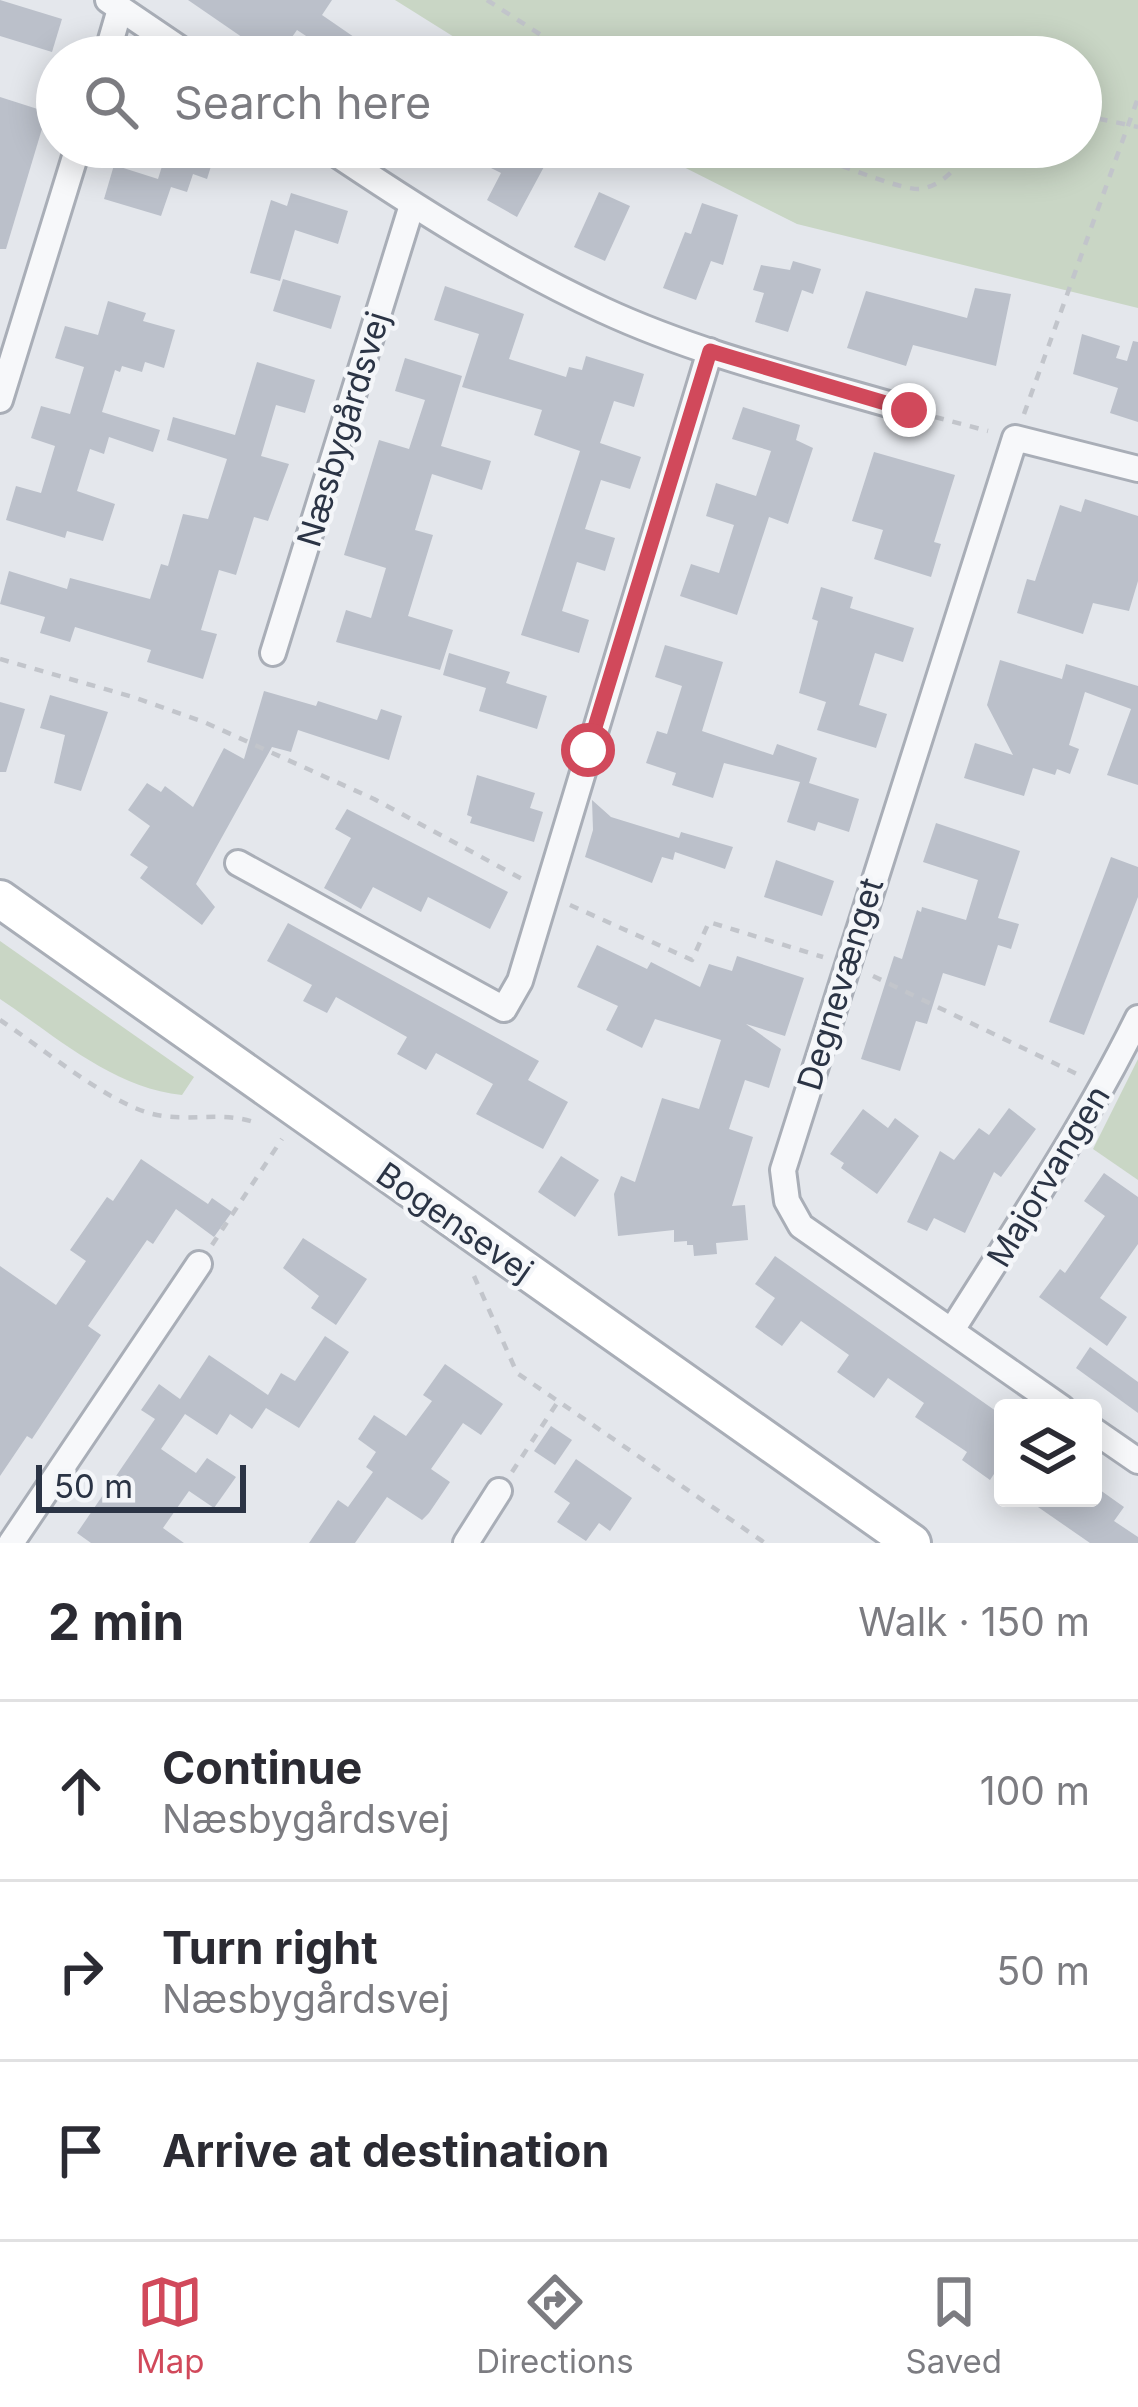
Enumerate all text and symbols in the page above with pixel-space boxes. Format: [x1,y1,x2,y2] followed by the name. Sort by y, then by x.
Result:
[36,36,1102,168] search box
[78,69,144,135] icon: search
[174,75,431,130] text: Search here
[288,307,398,551] street label: Næsbygårdsvej
[882,383,936,437] route end
[561,723,615,777] route start
[789,873,891,1095] street label: Degnevænget
[978,1078,1118,1274] street label: Majorvangen
[369,1154,541,1290] street label: Bogensevej
[994,1399,1102,1507] map controls
[994,1399,1102,1507] button: layers
[36,1459,246,1512] scale bar
[54,1466,133,1506] text: 50 m
[48,1591,184,1652] text: 2 min
[858,1598,1090,1645] text: Walk · 150 m
[162,1740,362,1795] text: Continue
[48,1758,114,1824] icon: ahead
[980,1767,1090,1814] text: 100 m
[162,1795,450,1842] text: Næsbygårdsvej
[162,1920,378,1975] text: Turn right
[48,1938,114,2004] icon: right
[997,1947,1090,1994] text: 50 m
[162,1975,450,2022] text: Næsbygårdsvej
[48,2118,114,2184] icon: arrive
[162,2123,609,2178] text: Arrive at destination
[136,2269,204,2381] tab: Map
[476,2269,634,2381] tab: Directions
[905,2269,1002,2381] tab: Saved

